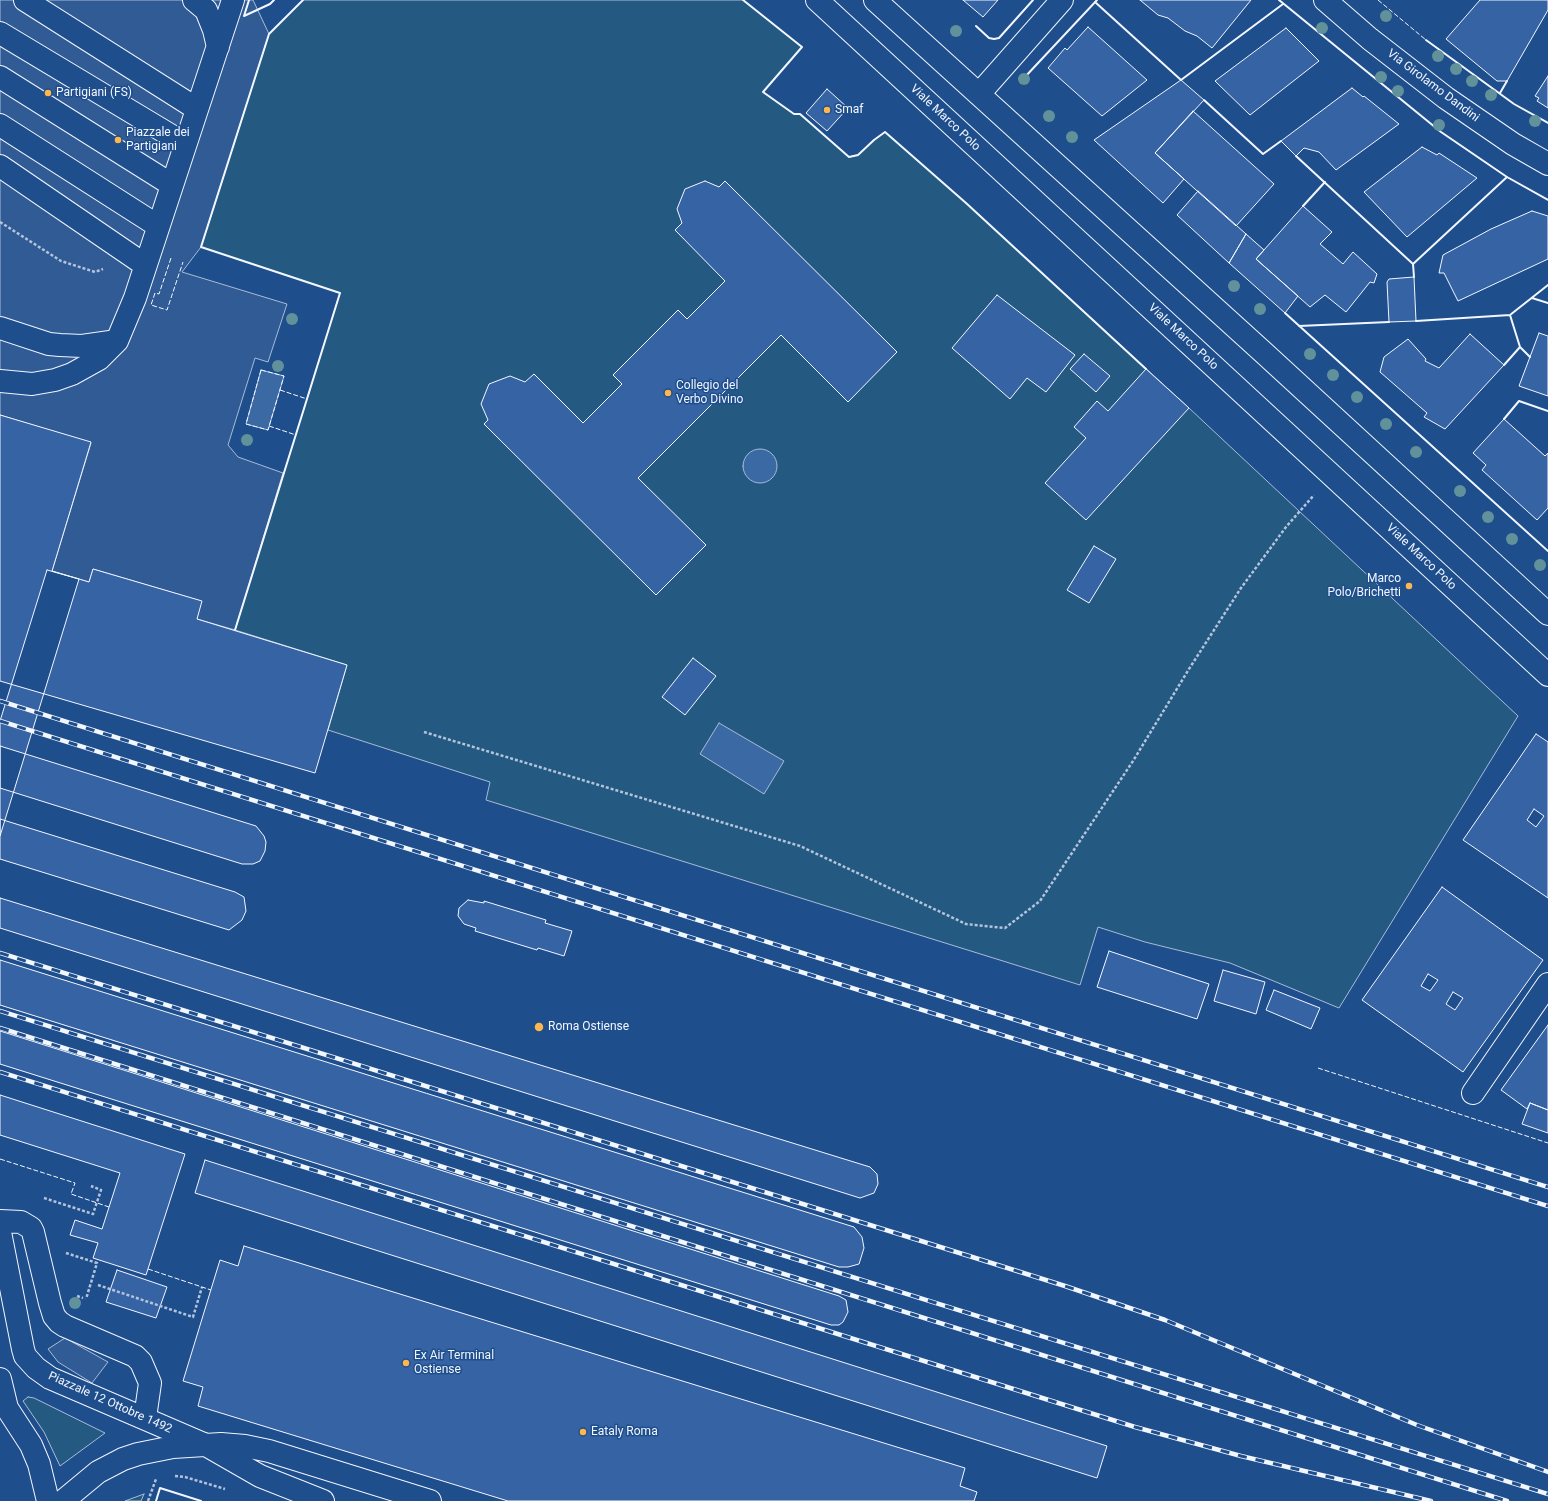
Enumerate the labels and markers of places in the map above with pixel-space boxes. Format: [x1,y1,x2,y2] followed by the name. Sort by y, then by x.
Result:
[56,86,132,100] place label: Partigiani (FS)
[43,88,53,98] marker: Partigiani (FS)
[835,103,863,117] place label: Smaf
[822,105,832,115] marker: Smaf
[126,126,190,154] place label: Piazzale dei Partigiani
[113,135,123,145] marker: Piazzale dei Partigiani
[676,379,743,407] place label: Collegio del Verbo Divino
[663,388,673,398] marker: Collegio del Verbo Divino
[1327,572,1401,600] place label: Marco Polo/Brichetti
[1404,581,1414,591] marker: Marco Polo/Brichetti
[548,1020,629,1034] place label: Roma Ostiense
[533,1021,545,1033] marker: Roma Ostiense
[414,1349,494,1377] place label: Ex Air Terminal Ostiense
[401,1358,411,1368] marker: Ex Air Terminal Ostiense
[591,1425,658,1439] place label: Eataly Roma
[578,1427,588,1437] marker: Eataly Roma

